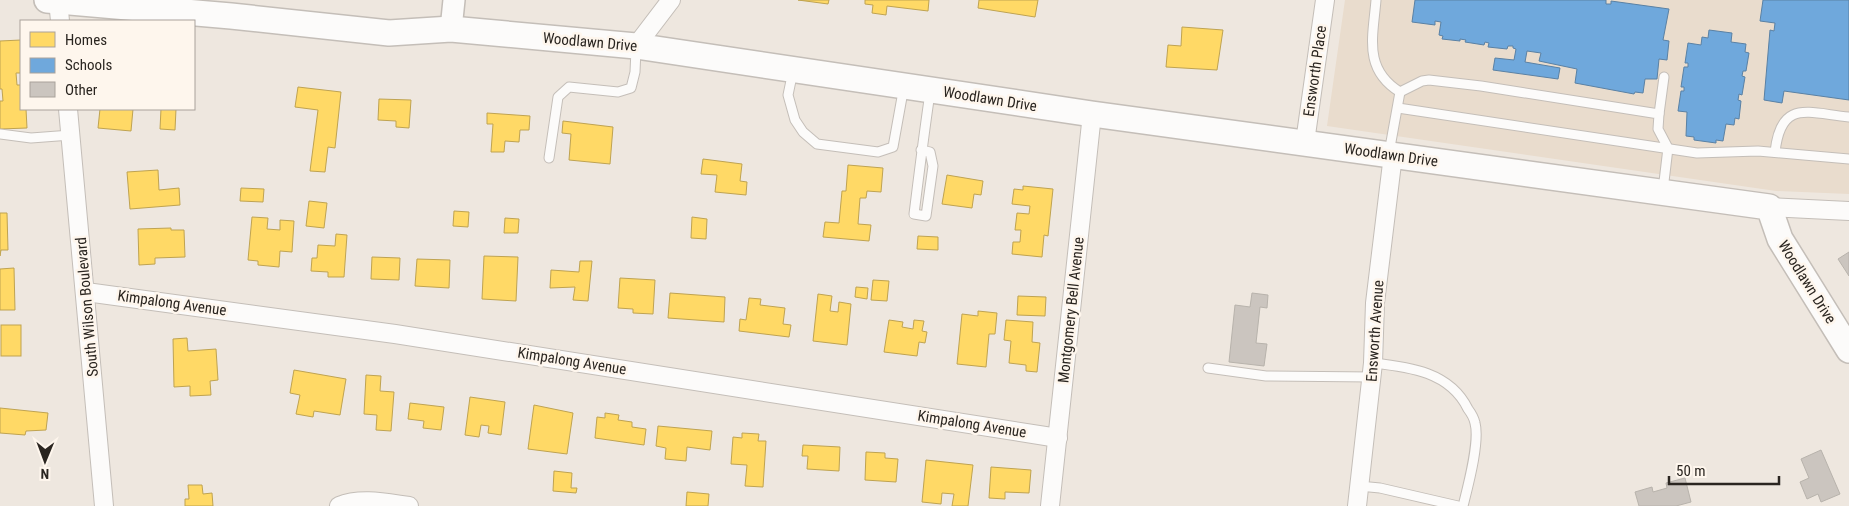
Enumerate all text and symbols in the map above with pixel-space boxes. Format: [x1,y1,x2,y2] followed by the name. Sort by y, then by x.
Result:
[20,20,195,110] legend
[1300,24,1330,118] street label: Ensworth Place
[542,29,638,55] street label: Woodlawn Drive
[65,31,107,49] text: Homes
[65,56,112,74] text: Schools
[65,81,98,99] text: Other
[942,83,1038,115] street label: Woodlawn Drive
[1343,139,1439,171] street label: Woodlawn Drive
[1054,236,1088,384] street label: Montgomery Bell Avenue
[72,237,102,377] street label: South Wilson Boulevard
[1774,237,1840,327] street label: Woodlawn Drive
[1362,279,1388,383] street label: Ensworth Avenue
[116,286,228,320] street label: Kimpalong Avenue
[516,344,628,378] street label: Kimpalong Avenue
[916,407,1028,441] street label: Kimpalong Avenue
[20,436,70,486] north arrow
[1669,454,1779,486] scale bar
[1676,462,1706,480] text: 50 m
[40,466,49,482] text: N

